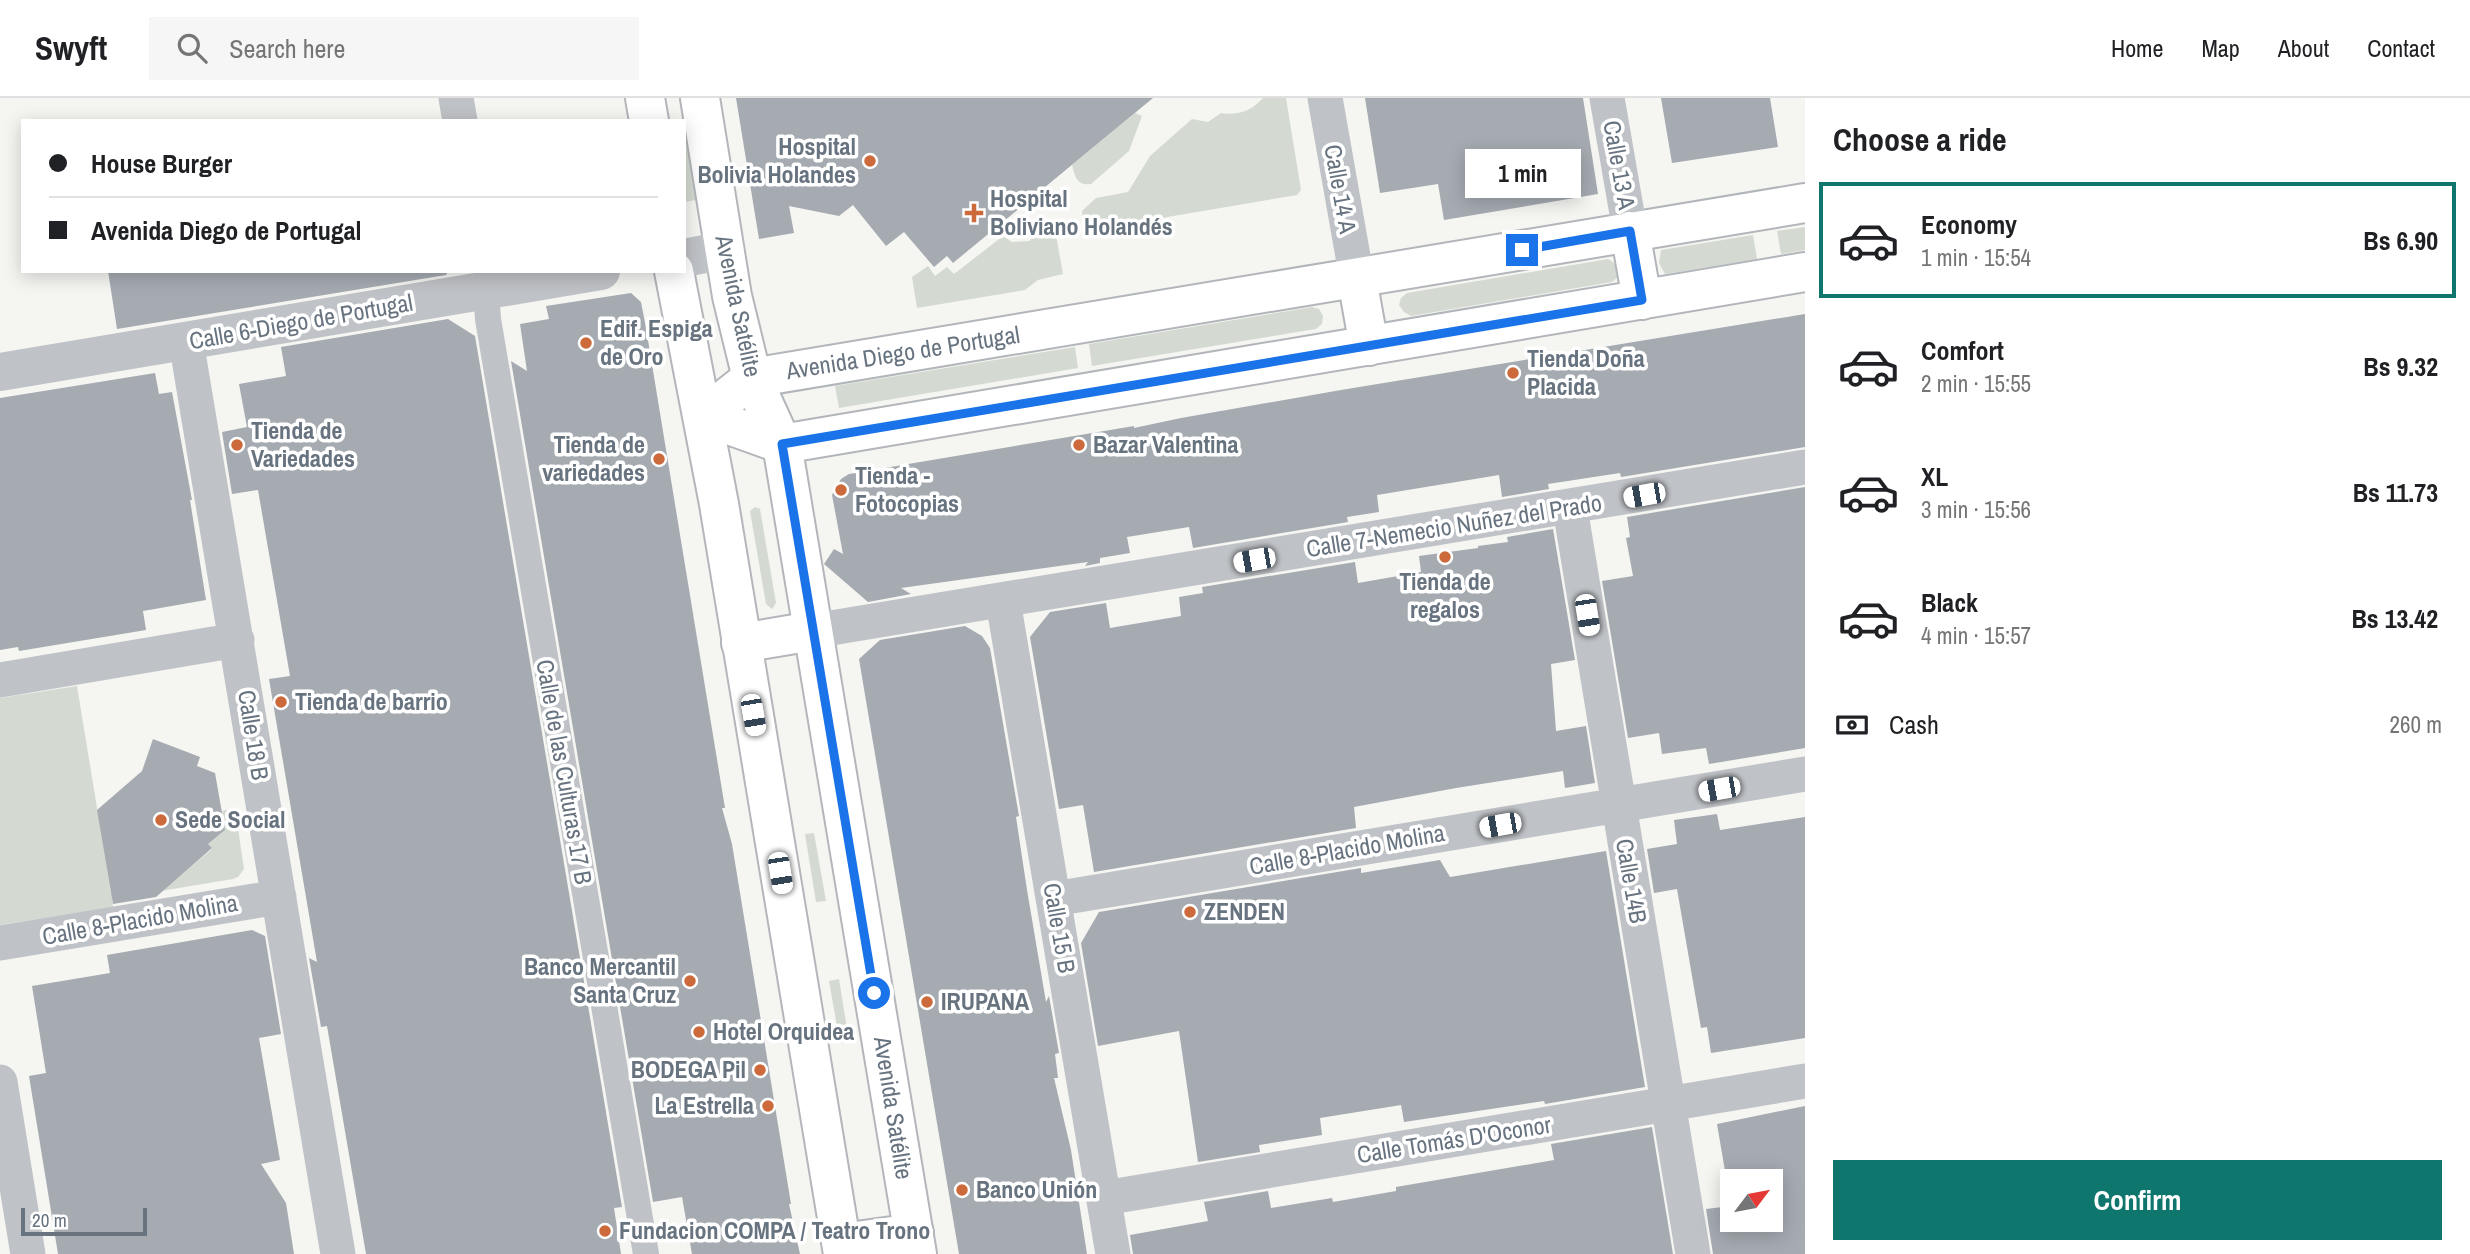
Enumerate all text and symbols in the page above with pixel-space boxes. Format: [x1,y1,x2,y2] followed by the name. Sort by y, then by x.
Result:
[149,17,639,80] search box
[35,26,107,70] text: Swyft
[173,29,211,67] icon: search
[229,31,345,66] text: Search here
[2111,32,2163,64] text: Home
[2201,32,2240,64] text: Map
[2278,32,2329,64] text: About
[2367,32,2435,64] text: Contact
[1596,118,1644,213] street label: Calle 13 A
[1833,118,2007,161] text: Choose a ride
[697,130,856,190] place label: Hospital Bolivia Holandes
[1317,142,1365,237] street label: Calle 14 A
[91,146,232,181] text: House Burger
[1464,149,1580,198] callout: 1 min
[862,153,878,169] marker: Hospital Bolivia Holandes
[1498,158,1548,189] text: 1 min
[990,182,1173,242] place label: Hospital Boliviano Holandés
[964,203,984,223] marker: Hospital Boliviano Holandés
[1921,207,2017,242] text: Economy
[1837,209,1900,272] icon: car
[91,213,362,248] text: Avenida Diego de Portugal
[2363,223,2438,258] text: Bs 6.90
[708,231,770,380] street label: Avenida Satélite
[1506,234,1538,266] route end
[1921,242,2031,273] text: 1 min · 15:54
[187,286,415,356] street label: Calle 6-Diego de Portugal
[600,312,713,372] place label: Edif. Espiga de Oro
[783,318,1022,386] street label: Avenida Diego de Portugal
[1921,333,2004,368] text: Comfort
[578,335,594,351] marker: Edif. Espiga de Oro
[1837,335,1900,398] icon: car
[1527,342,1645,402] place label: Tienda Doña Placida
[2363,349,2438,384] text: Bs 9.32
[1505,365,1521,381] marker: Tienda Doña Placida
[1921,368,2031,399] text: 2 min · 15:55
[251,414,355,474] place label: Tienda de Variedades
[542,428,645,488] place label: Tienda de variedades
[1093,428,1239,460] place label: Bazar Valentina
[229,437,245,453] marker: Tienda de Variedades
[1071,437,1087,453] marker: Bazar Valentina
[651,451,667,467] marker: Tienda de variedades
[855,459,959,519] place label: Tienda - Fotocopias
[1921,459,1948,494] text: XL
[1837,461,1900,524] icon: car
[2353,475,2438,510] text: Bs 11.73
[1622,481,1667,509] car
[833,482,849,498] marker: Tienda - Fotocopias
[1304,486,1604,564] street label: Calle 7-Nemecio Nuñez del Prado
[1921,494,2031,525] text: 3 min · 15:56
[1232,546,1277,574] car
[1437,549,1453,565] marker: Tienda de regalos
[1399,565,1491,625] place label: Tienda de regalos
[1921,585,1978,620] text: Black
[1837,587,1900,650] icon: car
[1574,593,1601,637] car
[2351,601,2438,636] text: Bs 13.42
[1921,620,2031,651] text: 4 min · 15:57
[529,657,600,887] street label: Calle de las Culturas 17 B
[295,685,448,717] place label: Tienda de barrio
[231,688,277,782] street label: Calle 18 B
[740,692,767,738] car
[273,694,289,710] marker: Tienda de barrio
[1833,706,1871,744] icon: cash
[1889,707,1939,742] text: Cash
[2390,709,2442,740] text: 260 m
[1697,775,1742,803] car
[175,803,286,835] place label: Sede Social
[1478,811,1523,839] car
[153,812,169,828] marker: Sede Social
[1247,816,1447,882] street label: Calle 8-Placido Molina
[1609,836,1655,926] street label: Calle 14B
[767,851,794,895] car
[1036,880,1084,975] street label: Calle 15 B
[40,886,240,952] street label: Calle 8-Placido Molina
[1204,895,1285,927] place label: ZENDEN
[1182,904,1198,920] marker: ZENDEN
[524,950,676,1010] place label: Banco Mercantil Santa Cruz
[682,973,698,989] marker: Banco Mercantil Santa Cruz
[858,977,890,1009] route start
[941,985,1030,1017] place label: IRUPANA
[919,994,935,1010] marker: IRUPANA
[713,1015,854,1047] place label: Hotel Orquidea
[691,1024,707,1040] marker: Hotel Orquidea
[867,1033,921,1182] street label: Avenida Satélite
[631,1053,746,1085] place label: BODEGA Pil
[752,1062,768,1078] marker: BODEGA Pil
[654,1089,754,1121] place label: La Estrella
[760,1098,776,1114] marker: La Estrella
[1355,1108,1554,1170] street label: Calle Tomás D'Oconor
[1833,1160,2442,1240] button: Confirm
[1720,1169,1783,1232] north arrow
[1720,1169,1783,1232] map controls
[976,1173,1097,1205] place label: Banco Unión
[954,1182,970,1198] marker: Banco Unión
[21,1205,147,1237] scale bar
[32,1207,67,1233] text: 20 m
[619,1214,930,1246] place label: Fundacion COMPA / Teatro Trono
[597,1223,613,1239] marker: Fundacion COMPA / Teatro Trono

